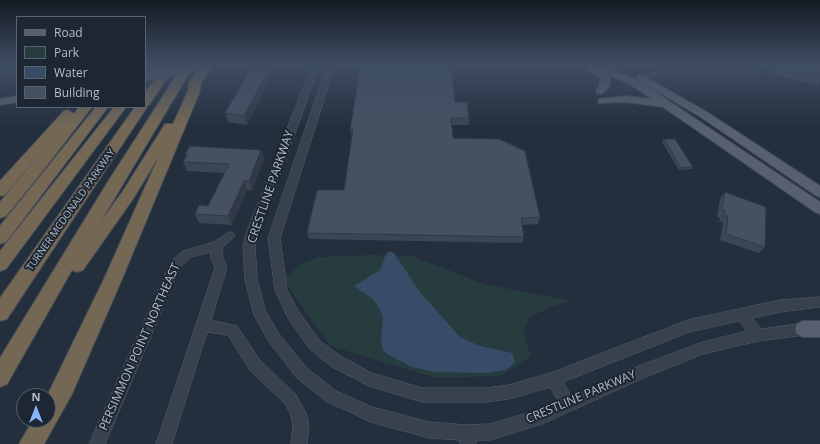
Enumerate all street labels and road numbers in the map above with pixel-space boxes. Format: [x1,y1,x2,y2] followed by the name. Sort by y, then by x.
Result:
[245,129,297,245] street label: CRESTLINE PARKWAY
[24,147,118,273] street label: TURNER MCDONALD PARKWAY
[96,261,184,433] street label: PERSIMMON POINT NORTHEAST
[524,367,638,427] street label: CRESTLINE PARKWAY

